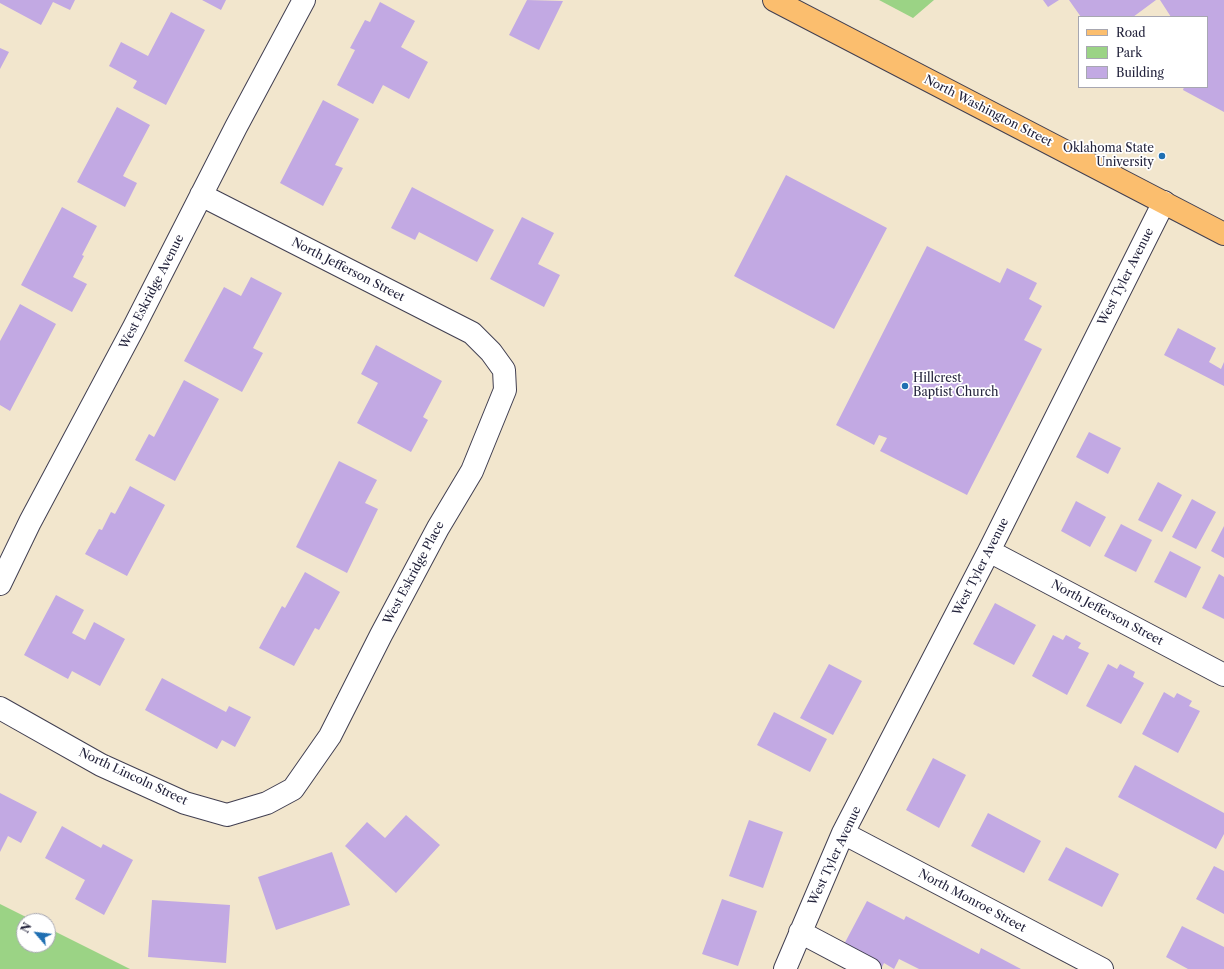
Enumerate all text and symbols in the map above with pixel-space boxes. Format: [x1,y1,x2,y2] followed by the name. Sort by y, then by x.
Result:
[1078,16,1208,88] legend
[1116,25,1146,40] text: Road
[1116,45,1142,60] text: Park
[1116,65,1164,80] text: Building
[922,72,1054,150] street label: North Washington Street
[1063,142,1154,170] place label: Oklahoma State University
[1157,151,1167,161] marker: Oklahoma State University
[1095,226,1157,328] street label: West Tyler Avenue
[117,232,187,352] street label: West Eskridge Avenue
[289,235,407,305] street label: North Jefferson Street
[913,372,998,400] place label: Hillcrest Baptist Church
[900,381,910,391] marker: Hillcrest Baptist Church
[950,516,1012,618] street label: West Tyler Avenue
[381,519,447,627] street label: West Eskridge Place
[1048,577,1166,649] street label: North Jefferson Street
[77,746,189,808] street label: North Lincoln Street
[806,804,864,908] street label: West Tyler Avenue
[916,867,1028,935] street label: North Monroe Street
[16,913,56,953] north arrow
[18,920,35,935] text: N

